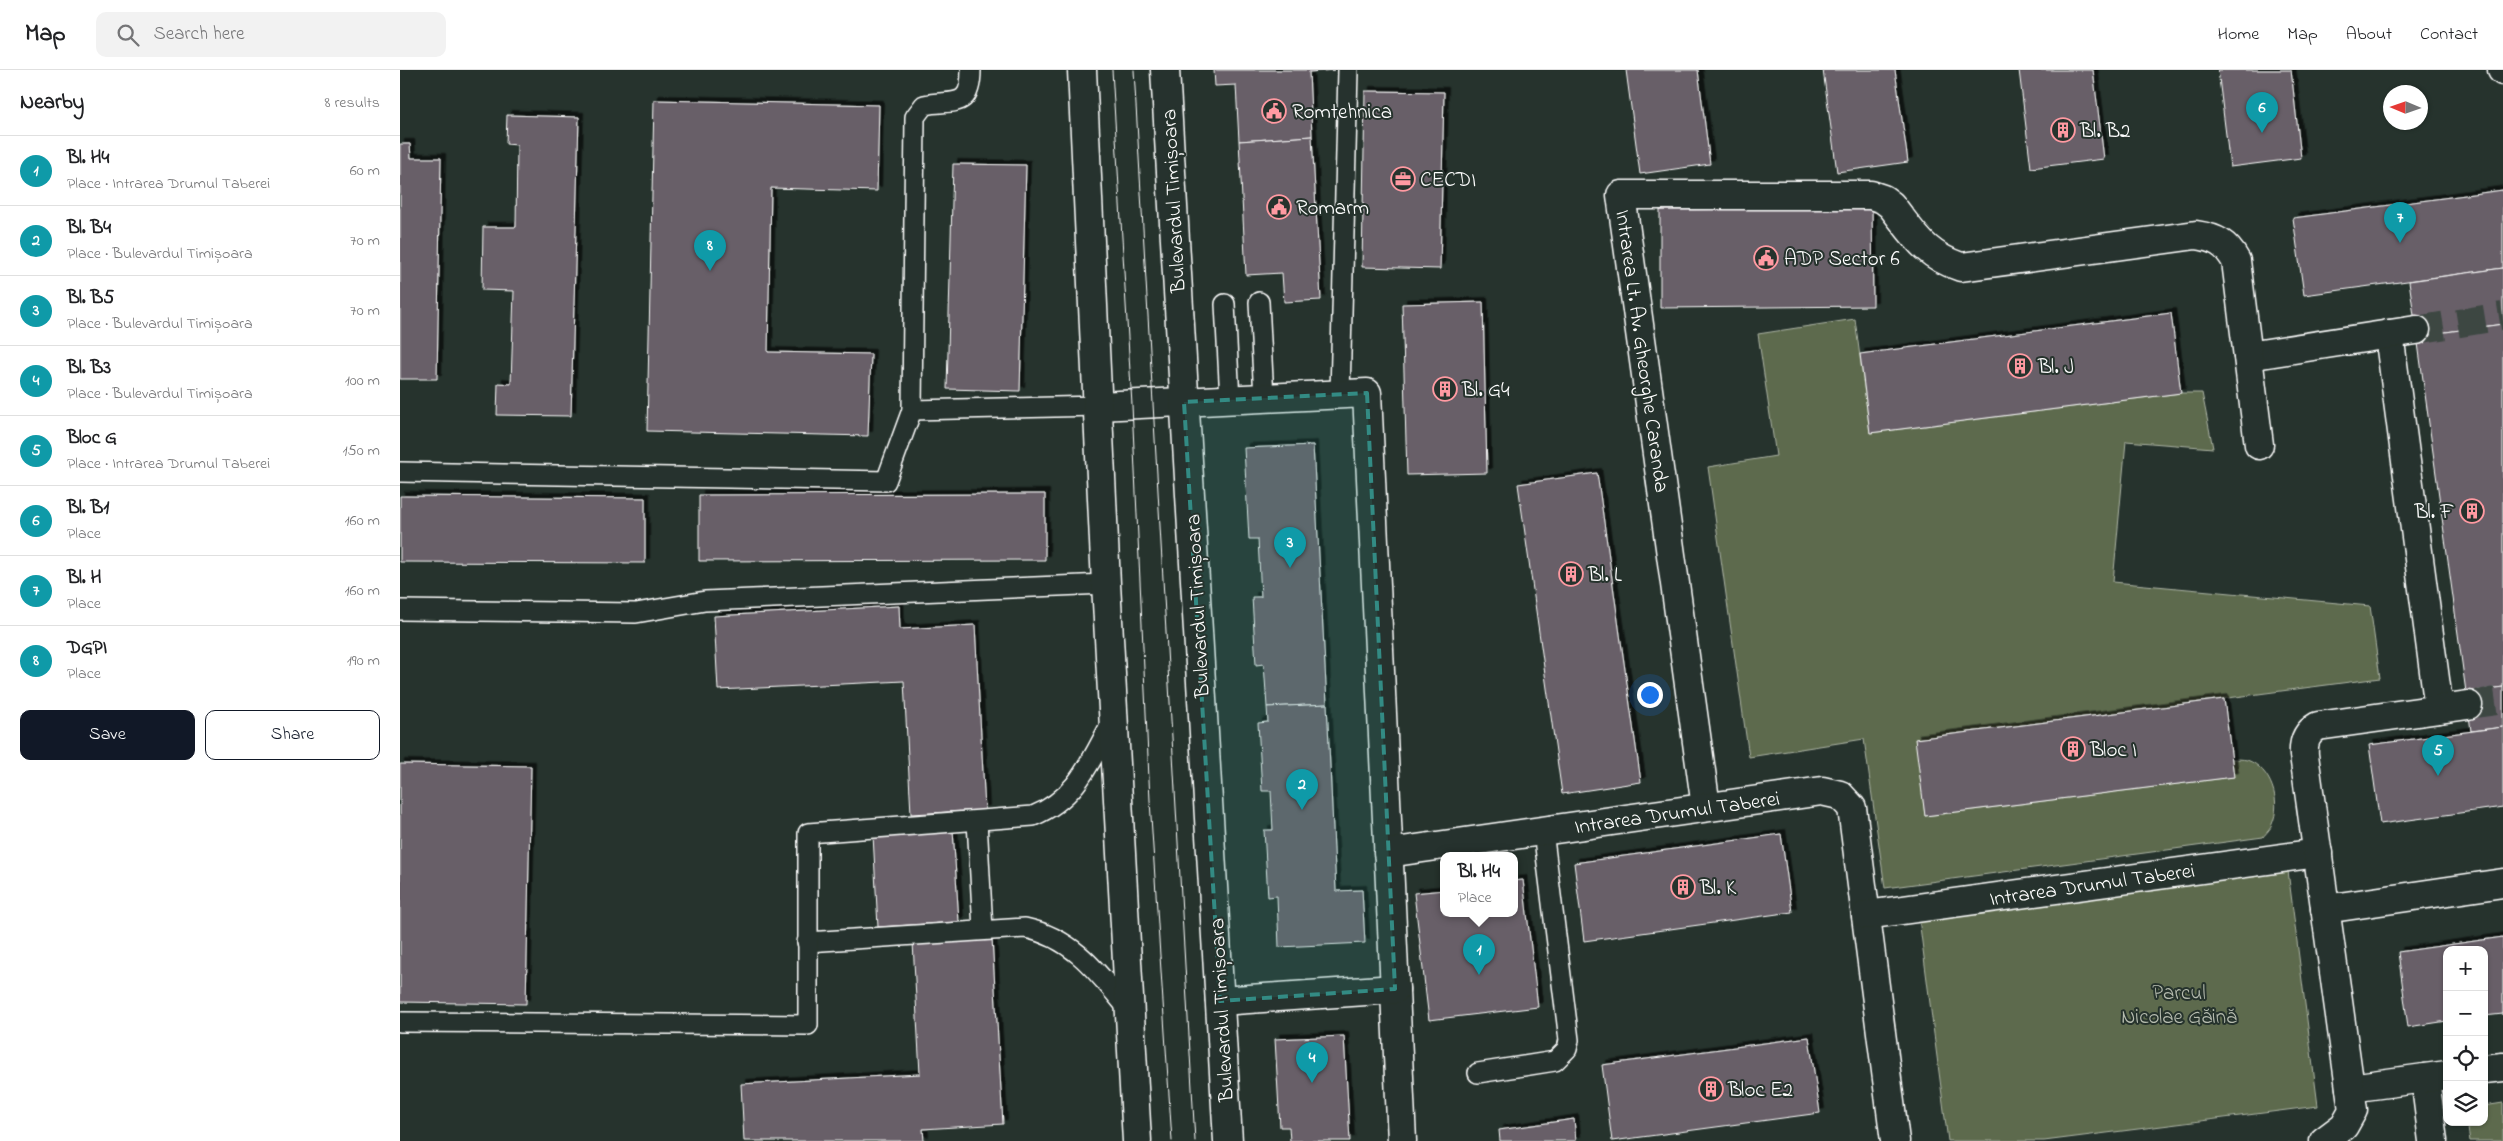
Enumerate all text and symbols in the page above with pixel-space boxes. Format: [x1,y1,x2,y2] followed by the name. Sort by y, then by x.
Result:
[96,12,446,57] search box
[25,17,66,52] text: Map
[114,21,142,49] icon: search
[154,21,245,48] text: Search here
[2218,22,2259,48] text: Home
[2287,22,2318,48] text: Map
[2346,22,2392,48] text: About
[2420,22,2478,48] text: Contact
[2383,85,2428,130] north arrow
[20,88,84,118] text: Nearby
[324,91,380,115] text: 8 results
[2246,92,2278,133] pin: 6
[1261,98,1287,124] public building icon: Romtehnica
[1292,98,1392,128] place label: Romtehnica
[1155,108,1195,295] street label: Bulevardul Timișoara
[2050,117,2076,143] building icon: Bl. B2
[2079,117,2131,147] place label: Bl. B2
[67,145,109,172] text: Bl. H4
[33,159,39,183] text: 1
[350,159,380,183] text: 60 m
[1390,166,1416,192] office icon: CECDI
[1420,166,1476,196] place label: CECDI
[67,172,270,196] text: Place · Intrarea Drumul Taberei
[1266,194,1292,220] public building icon: Romarm
[1296,194,1369,224] place label: Romarm
[2384,202,2416,243] pin: 7
[1604,208,1676,495] street label: Intrarea Lt. Av. Gheorghe Caranda
[67,215,111,242] text: Bl. B4
[32,229,40,253] text: 2
[350,229,380,253] text: 70 m
[694,230,726,271] pin: 8
[67,242,253,266] text: Place · Bulevardul Timișoara
[1753,245,1779,271] public building icon: ADP Sector 6
[1784,245,1900,275] place label: ADP Sector 6
[67,285,114,312] text: Bl. B5
[33,299,39,323] text: 3
[350,299,380,323] text: 70 m
[67,312,253,336] text: Place · Bulevardul Timișoara
[2007,353,2033,379] building icon: Bl. J
[2037,353,2074,383] place label: Bl. J
[67,355,111,382] text: Bl. B3
[33,369,39,393] text: 4
[345,369,380,393] text: 100 m
[1432,376,1458,402] building icon: Bl. G4
[1461,376,1510,406] place label: Bl. G4
[67,382,253,406] text: Place · Bulevardul Timișoara
[67,425,117,452] text: Bloc G
[31,439,41,463] text: 5
[342,439,380,463] text: 150 m
[67,452,270,476] text: Place · Intrarea Drumul Taberei
[67,495,109,522] text: Bl. B1
[2413,498,2454,528] place label: Bl. F
[2459,498,2485,524] building icon: Bl. F
[32,509,40,533] text: 6
[345,509,380,533] text: 160 m
[1179,513,1219,700] street label: Bulevardul Timișoara
[67,522,101,546] text: Place
[1274,527,1306,568] pin: 3
[1558,561,1584,587] building icon: Bl. L
[1587,561,1622,591] place label: Bl. L
[67,565,102,592] text: Bl. H
[33,579,39,603] text: 7
[345,579,380,603] text: 160 m
[67,592,101,616] text: Place
[67,635,107,662] text: DGPI
[33,649,39,673] text: 8
[347,649,380,673] text: 190 m
[67,662,101,686] text: Place
[1637,682,1663,708] your location
[20,710,195,760] button: Save
[205,710,380,760] button: Share
[2422,735,2454,776] pin: 5
[2060,736,2086,762] building icon: Bloc I
[2089,736,2137,766] place label: Bloc I
[1286,769,1318,810] pin: 2
[1573,785,1782,843] street label: Intrarea Drumul Taberei
[1440,852,1518,917] popup
[1988,857,2197,915] street label: Intrarea Drumul Taberei
[1458,859,1500,886] text: Bl. H4
[1670,874,1696,900] building icon: Bl. K
[1699,874,1737,904] place label: Bl. K
[1458,886,1492,910] text: Place
[1203,917,1243,1104] street label: Bulevardul Timișoara
[1463,934,1495,975] pin: 1
[2443,946,2488,1126] map controls
[2443,946,2488,991] button: +
[2121,979,2237,1033] park label: Parcul Nicolae Găină
[2443,991,2488,1036] button: −
[2443,1036,2488,1081] button: locate
[1296,1042,1328,1083] pin: 4
[1698,1076,1724,1102] building icon: Bloc E2
[1727,1076,1793,1106] place label: Bloc E2
[2443,1081,2488,1126] button: layers

